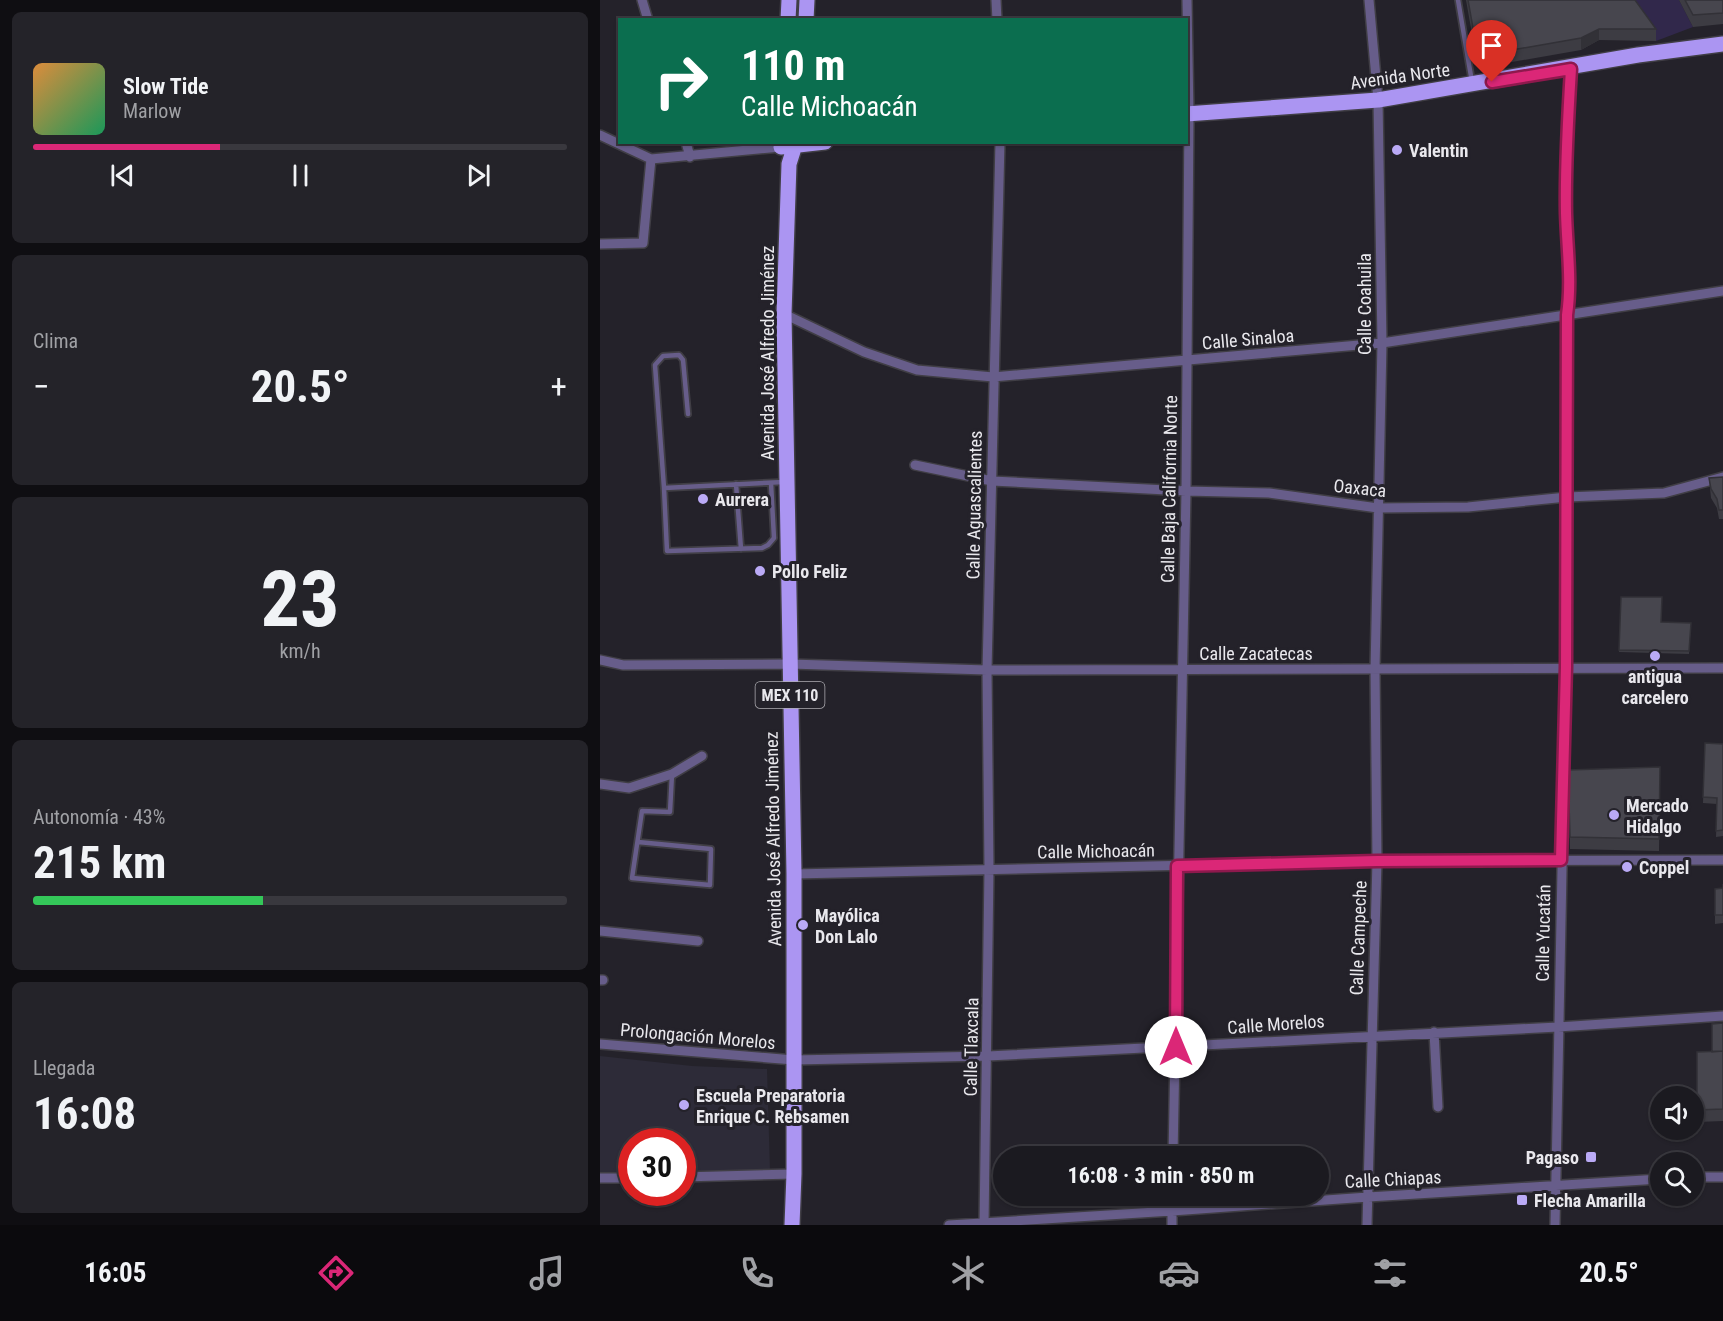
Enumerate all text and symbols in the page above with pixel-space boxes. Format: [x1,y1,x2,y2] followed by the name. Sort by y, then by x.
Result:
[1466,20,1517,82] pin
[1475,29,1508,62] icon: arrive
[741,41,846,90] text: 110 m
[642,42,720,120] icon: right
[1349,59,1451,93] street label: Avenida Norte
[123,74,209,99] text: Slow Tide
[741,91,918,123] text: Calle Michoacán
[123,99,181,123] text: Marlow
[1409,140,1468,161] place label: Valentin
[1390,143,1404,157] marker: Valentin
[106,159,139,192] icon: previous
[284,159,317,192] icon: pause
[462,159,495,192] icon: next
[757,245,778,460] street label: Avenida José Alfredo Jiménez
[1354,253,1375,355] street label: Calle Coahuila
[1201,325,1295,353] street label: Calle Sinaloa
[33,329,78,353] text: Clima
[251,360,349,413] text: 20.5°
[33,367,50,406] text: −
[551,367,567,406] text: +
[1157,395,1181,583] street label: Calle Baja California Norte
[962,430,986,580] street label: Calle Aguascalientes
[1333,475,1387,501] street label: Oaxaca
[715,489,769,510] place label: Aurrera
[696,492,710,506] marker: Aurrera
[261,554,339,645] text: 23
[772,561,847,582] place label: Pollo Feliz
[753,564,767,578] marker: Pollo Feliz
[279,639,321,663] text: km/h
[1199,643,1313,664] street label: Calle Zacatecas
[1648,649,1662,663] marker: antigua carcelero
[1621,666,1689,708] place label: antigua carcelero
[756,682,825,708] road number: MEX 110
[761,731,785,947] street label: Avenida José Alfredo Jiménez
[1626,795,1689,837] place label: Mercado Hidalgo
[33,805,165,829] text: Autonomía · 43%
[1607,808,1621,822] marker: Mercado Hidalgo
[33,836,166,889] text: 215 km
[1037,839,1155,863] street label: Calle Michoacán
[1639,857,1689,878] place label: Coppel
[1620,860,1634,874] marker: Coppel
[1346,880,1370,996] street label: Calle Campeche
[1532,884,1554,982] street label: Calle Yucatán
[815,905,880,947] place label: Mayólica Don Lalo
[796,918,810,932] marker: Mayólica Don Lalo
[960,997,982,1097] street label: Calle Tlaxcala
[1227,1010,1325,1038] street label: Calle Morelos
[1144,1015,1208,1079] position arrow
[619,1019,777,1053] street label: Prolongación Morelos
[33,1056,95,1080] text: Llegada
[696,1085,849,1127] place label: Escuela Preparatoria Enrique C. Rebsamen
[1650,1086,1704,1206] map controls
[1650,1086,1704,1140] button: sound
[33,1087,136,1140] text: 16:08
[677,1098,691,1112] marker: Escuela Preparatoria Enrique C. Rebsamen
[618,1128,696,1206] speed limit sign: 30
[1526,1147,1579,1168] place label: Pagaso
[1584,1150,1598,1164] marker: Pagaso
[1650,1152,1704,1206] button: search
[1068,1163,1254,1188] text: 16:08 · 3 min · 850 m
[1344,1166,1442,1192] street label: Calle Chiapas
[1534,1190,1646,1211] place label: Flecha Amarilla
[1515,1193,1529,1207] marker: Flecha Amarilla
[315,1252,357,1294] icon: directions
[526,1252,568,1294] icon: music
[736,1252,778,1294] icon: phone
[947,1252,989,1294] icon: climate
[1158,1252,1200,1294] icon: car
[1369,1252,1411,1294] icon: filters
[84,1257,146,1289] text: 16:05
[1579,1257,1639,1289] text: 20.5°

